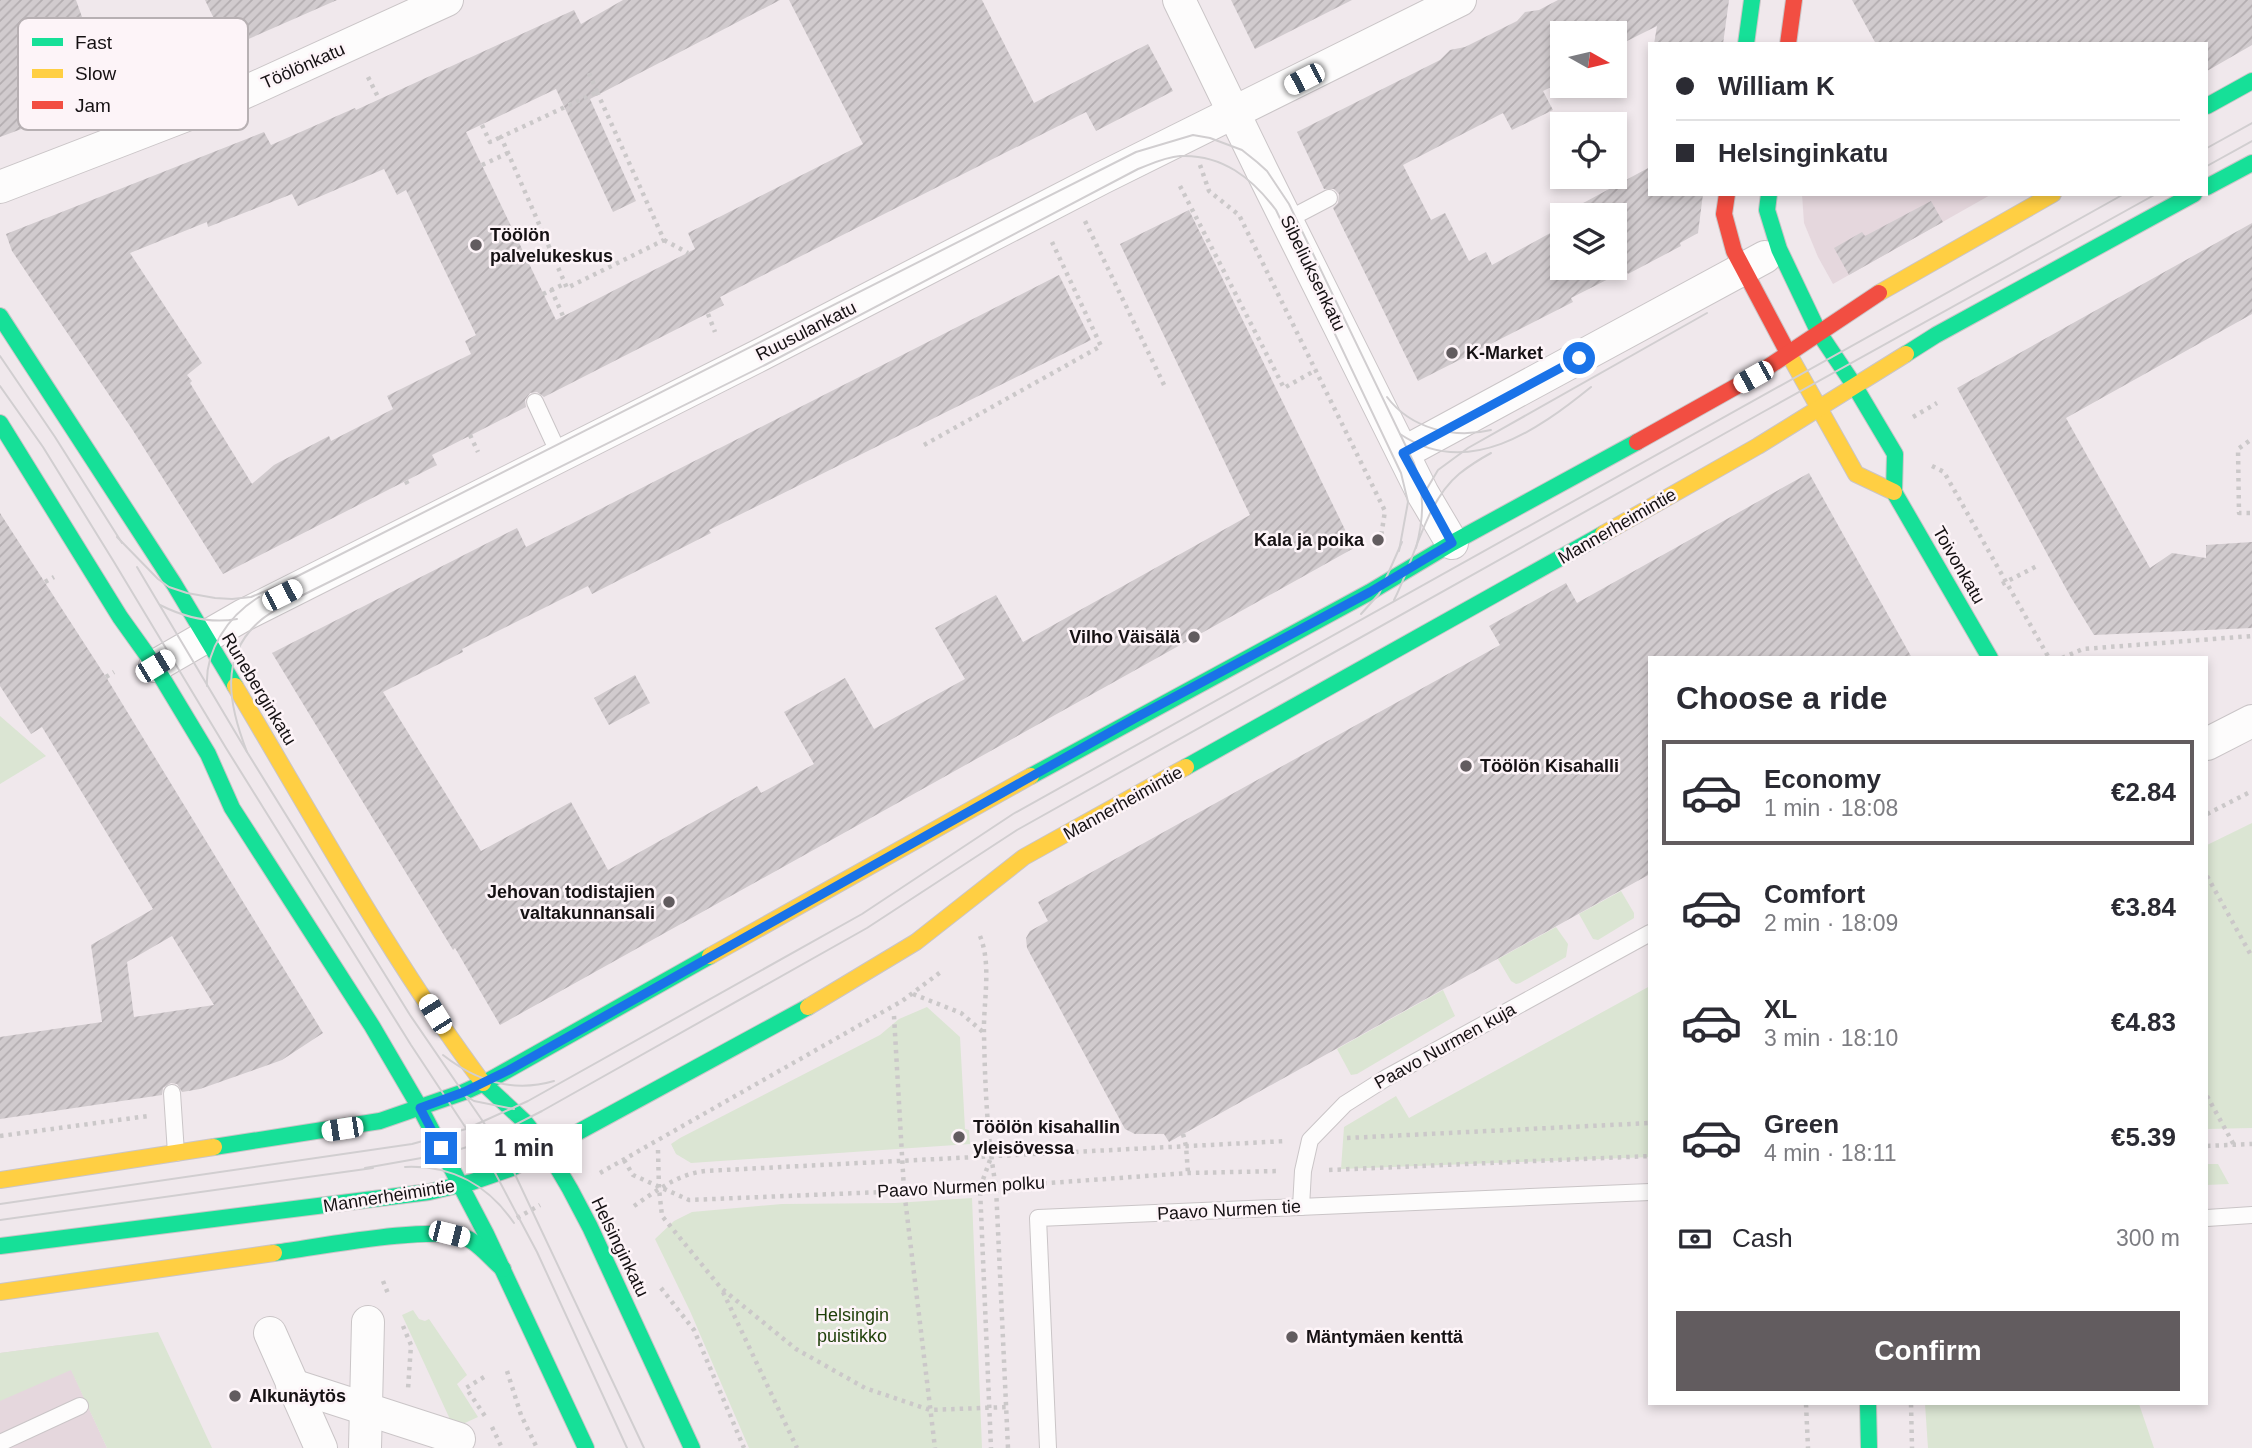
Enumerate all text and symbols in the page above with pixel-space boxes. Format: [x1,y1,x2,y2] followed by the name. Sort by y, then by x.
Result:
[18,18,248,130] legend
[1550,21,1628,98] north arrow
[1550,21,1627,280] map controls
[75,32,113,53] text: Fast
[258,39,348,93] street label: Töölönkatu
[1281,60,1328,98] car
[75,63,116,84] text: Slow
[1718,71,1835,101] text: William K
[75,95,111,116] text: Jam
[1550,112,1627,189] button: locate
[1718,138,1888,168] text: Helsinginkatu
[1550,203,1627,280] button: layers
[1276,212,1350,334] street label: Sibeliuksenkatu
[490,225,613,266] place label: Töölön palvelukeskus
[468,237,484,253] marker: Töölön palvelukeskus
[752,297,860,365] street label: Ruusulankatu
[1563,342,1595,374] route start
[1466,343,1543,363] place label: K-Market
[1444,345,1460,361] marker: K-Market
[1730,358,1777,396] car
[1554,484,1680,568] street label: Mannerheimintie
[1929,523,1989,607] street label: Toivonkatu
[1254,530,1365,550] place label: Kala ja poika
[1370,532,1386,548] marker: Kala ja poika
[259,576,306,614] car
[1069,627,1181,647] place label: Vilho Väisälä
[218,629,300,749] street label: Runeberginkatu
[1186,629,1202,645] marker: Vilho Väisälä
[132,646,179,686] car
[1676,680,1888,716] text: Choose a ride
[1480,756,1619,776] place label: Töölön Kisahalli
[1458,758,1474,774] marker: Töölön Kisahalli
[1680,761,1743,824] icon: car
[1060,762,1186,844] street label: Mannerheimintie
[1764,764,1881,794] text: Economy
[2111,777,2176,807] text: €2.84
[1764,795,1898,821] text: 1 min · 18:08
[1680,876,1743,939] icon: car
[1764,879,1865,909] text: Comfort
[487,882,655,923] place label: Jehovan todistajien valtakunnansali
[2111,892,2176,922] text: €3.84
[661,894,677,910] marker: Jehovan todistajien valtakunnansali
[1764,910,1898,936] text: 2 min · 18:09
[415,991,456,1037] car
[1680,991,1743,1054] icon: car
[1764,994,1797,1024] text: XL
[1371,998,1520,1093] street label: Paavo Nurmen kuja
[2111,1007,2176,1037] text: €4.83
[1764,1025,1898,1051] text: 3 min · 18:10
[1680,1106,1743,1169] icon: car
[1764,1109,1839,1139] text: Green
[320,1115,365,1143] car
[973,1117,1120,1158] place label: Töölön kisahallin yleisövessa
[2111,1122,2176,1152] text: €5.39
[466,1124,581,1172] callout: 1 min
[951,1129,967,1145] marker: Töölön kisahallin yleisövessa
[425,1132,457,1164] route end
[494,1135,554,1161] text: 1 min
[1764,1140,1897,1166] text: 4 min · 18:11
[877,1173,1045,1201] street label: Paavo Nurmen polku
[322,1176,456,1216] street label: Mannerheimintie
[587,1194,653,1300] street label: Helsinginkatu
[1157,1196,1301,1224] street label: Paavo Nurmen tie
[427,1219,472,1249] car
[1676,1220,1714,1258] icon: cash
[1732,1223,1793,1253] text: Cash
[2116,1225,2180,1251] text: 300 m
[815,1305,889,1346] park label: Helsingin puistikko
[1676,1311,2180,1391] button: Confirm
[1306,1327,1464,1347] place label: Mäntymäen kenttä
[1284,1329,1300,1345] marker: Mäntymäen kenttä
[249,1386,346,1406] place label: Alkunäytös
[227,1388,243,1404] marker: Alkunäytös

